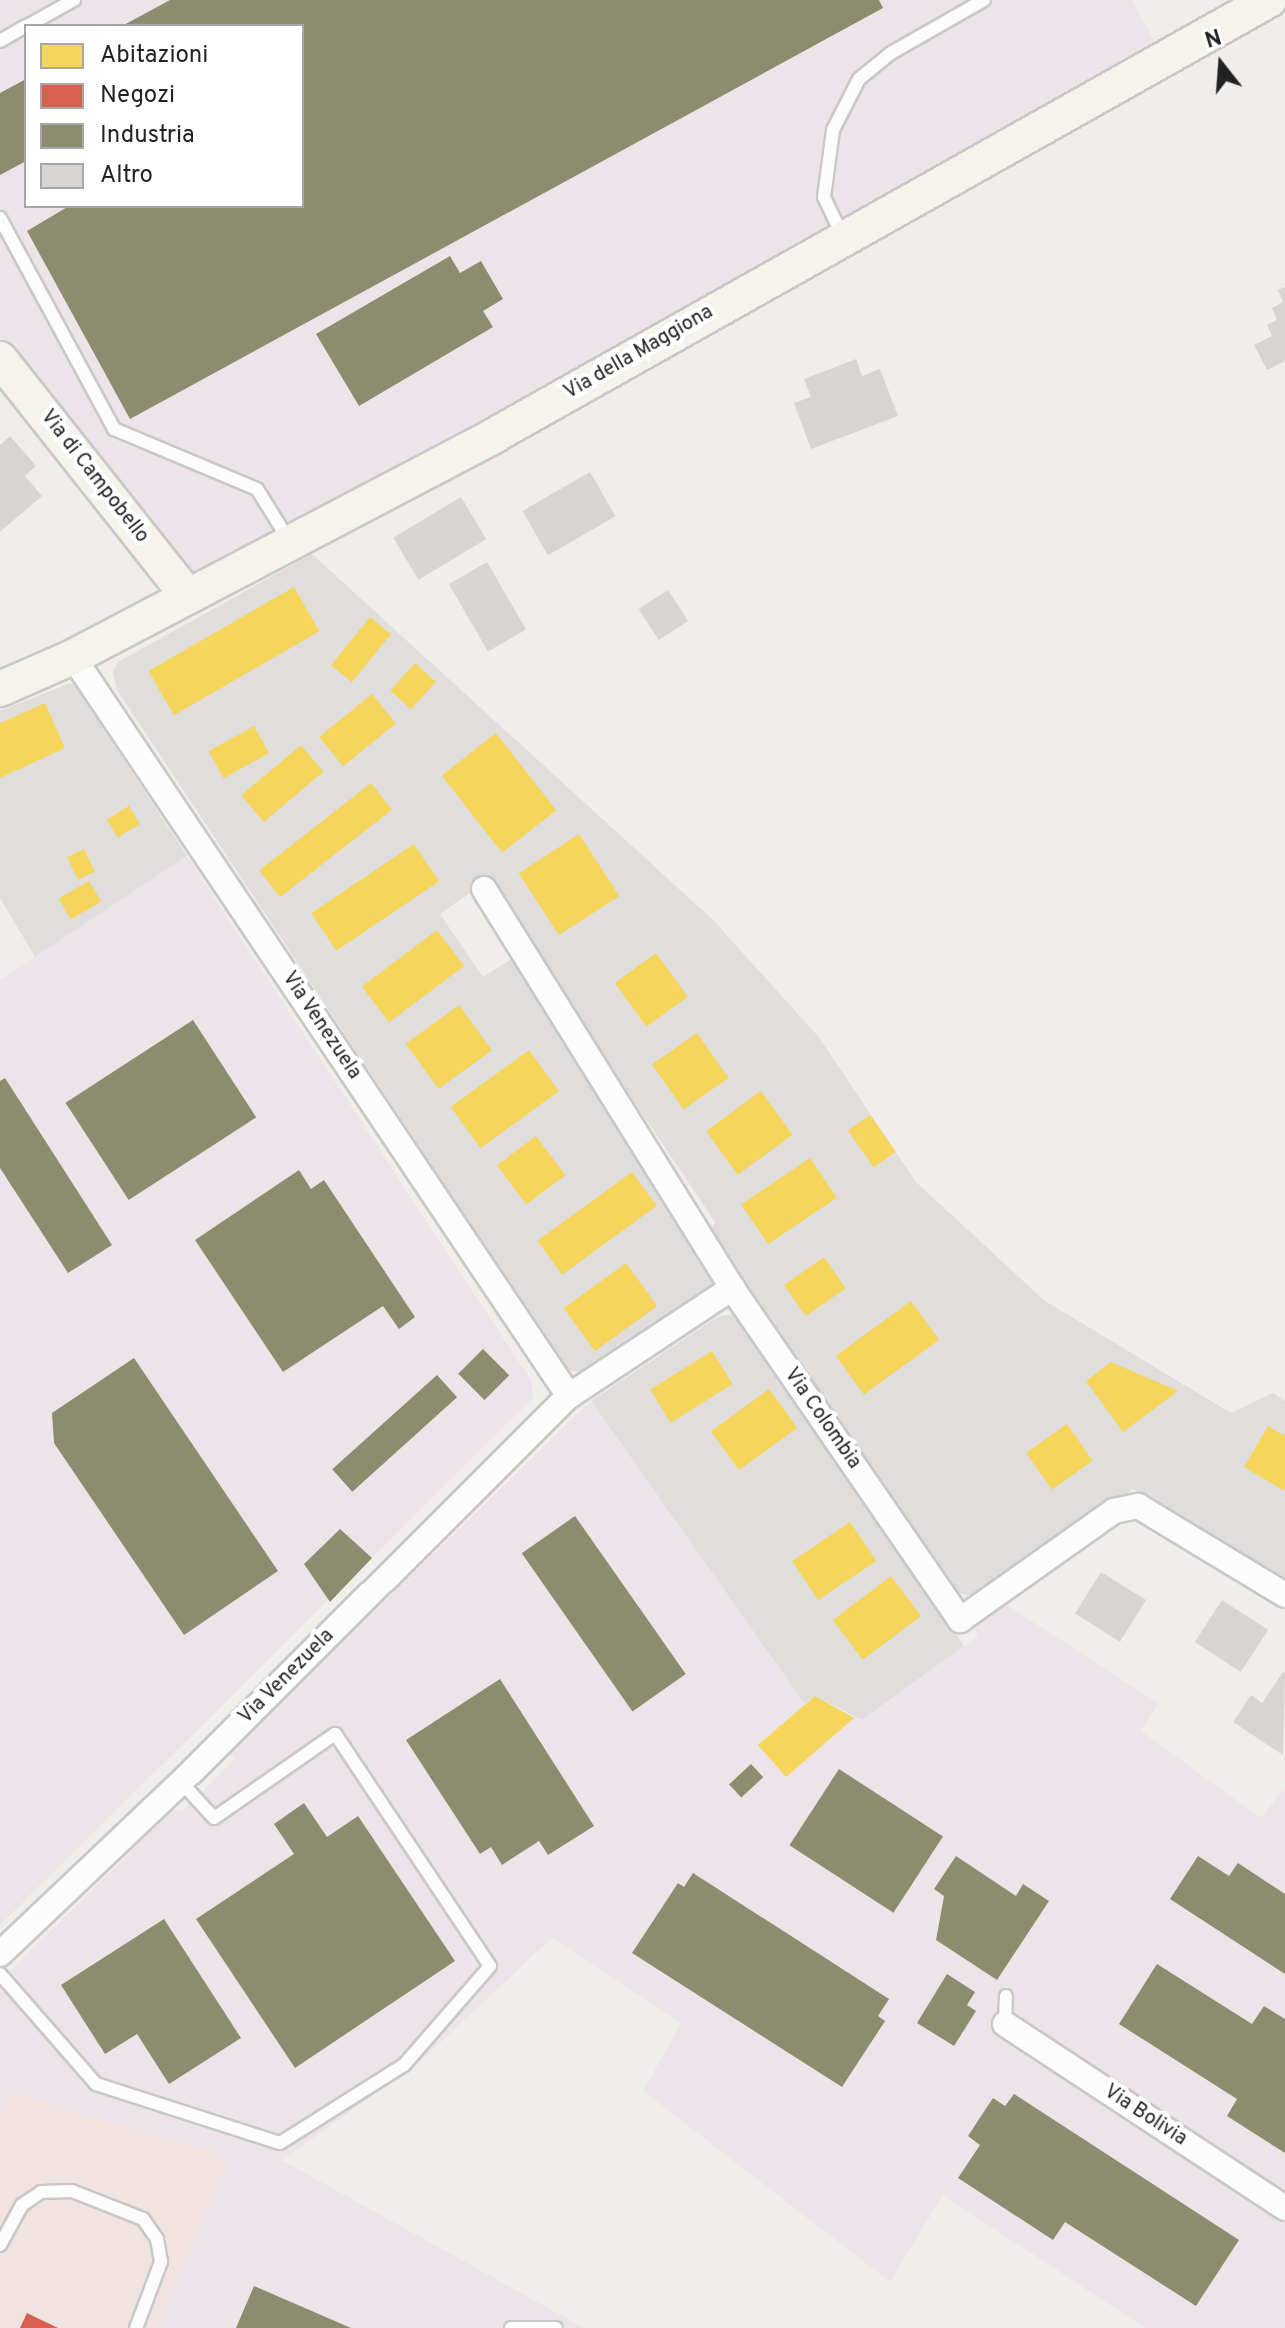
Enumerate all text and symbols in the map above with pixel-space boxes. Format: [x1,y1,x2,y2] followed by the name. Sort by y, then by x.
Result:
[24,24,304,208] legend
[1181,24,1261,104] north arrow
[1202,25,1225,56] text: N
[100,41,208,71] text: Abitazioni
[100,81,175,111] text: Negozi
[100,121,195,151] text: Industria
[100,161,153,191] text: Altro
[560,301,718,405] street label: Via della Maggiona
[35,406,153,548] street label: Via di Campobello
[276,967,366,1085] street label: Via Venezuela
[778,1364,866,1474] street label: Via Colombia
[234,1624,340,1730] street label: Via Venezuela
[1099,2080,1191,2152] street label: Via Bolivia

